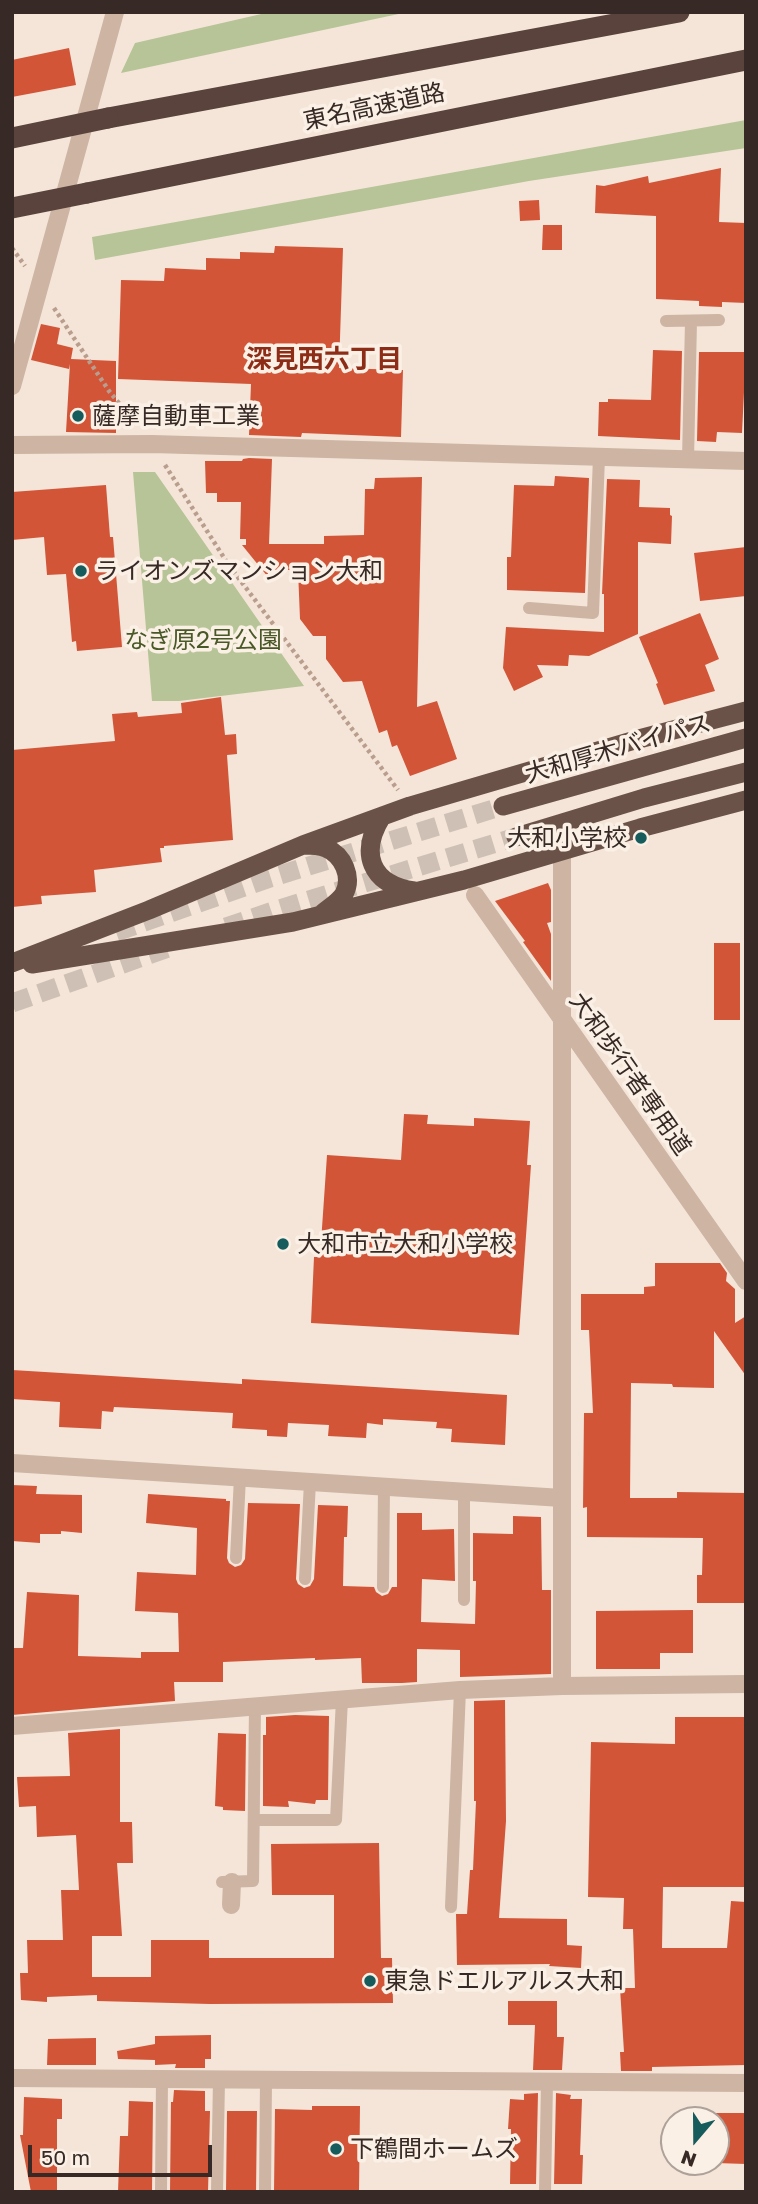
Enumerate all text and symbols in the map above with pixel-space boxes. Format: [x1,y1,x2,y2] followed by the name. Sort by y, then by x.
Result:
[301,78,447,136] street label: 東名高速道路
[246,344,402,376] district label: 深見西六丁目
[92,402,260,430] place label: 薩摩自動車工業
[70,408,86,424] marker: 薩摩自動車工業
[95,557,383,585] place label: ライオンズマンション大和
[73,563,89,579] marker: ライオンズマンション大和
[124,626,282,654] park label: なぎ原2号公園
[522,709,714,789] street label: 大和厚木バイパス
[507,824,627,852] place label: 大和小学校
[633,830,649,846] marker: 大和小学校
[563,987,697,1161] street label: 大和歩行者専用道
[297,1230,513,1258] place label: 大和市立大和小学校
[275,1236,291,1252] marker: 大和市立大和小学校
[384,1967,624,1995] place label: 東急ドエルアルス大和
[362,1973,378,1989] marker: 東急ドエルアルス大和
[660,2106,730,2176] north arrow
[32,2130,215,2174] scale bar
[350,2135,518,2163] place label: 下鶴間ホームズ
[328,2141,344,2157] marker: 下鶴間ホームズ
[41,2144,90,2170] text: 50 m
[678,2146,699,2173] text: N

